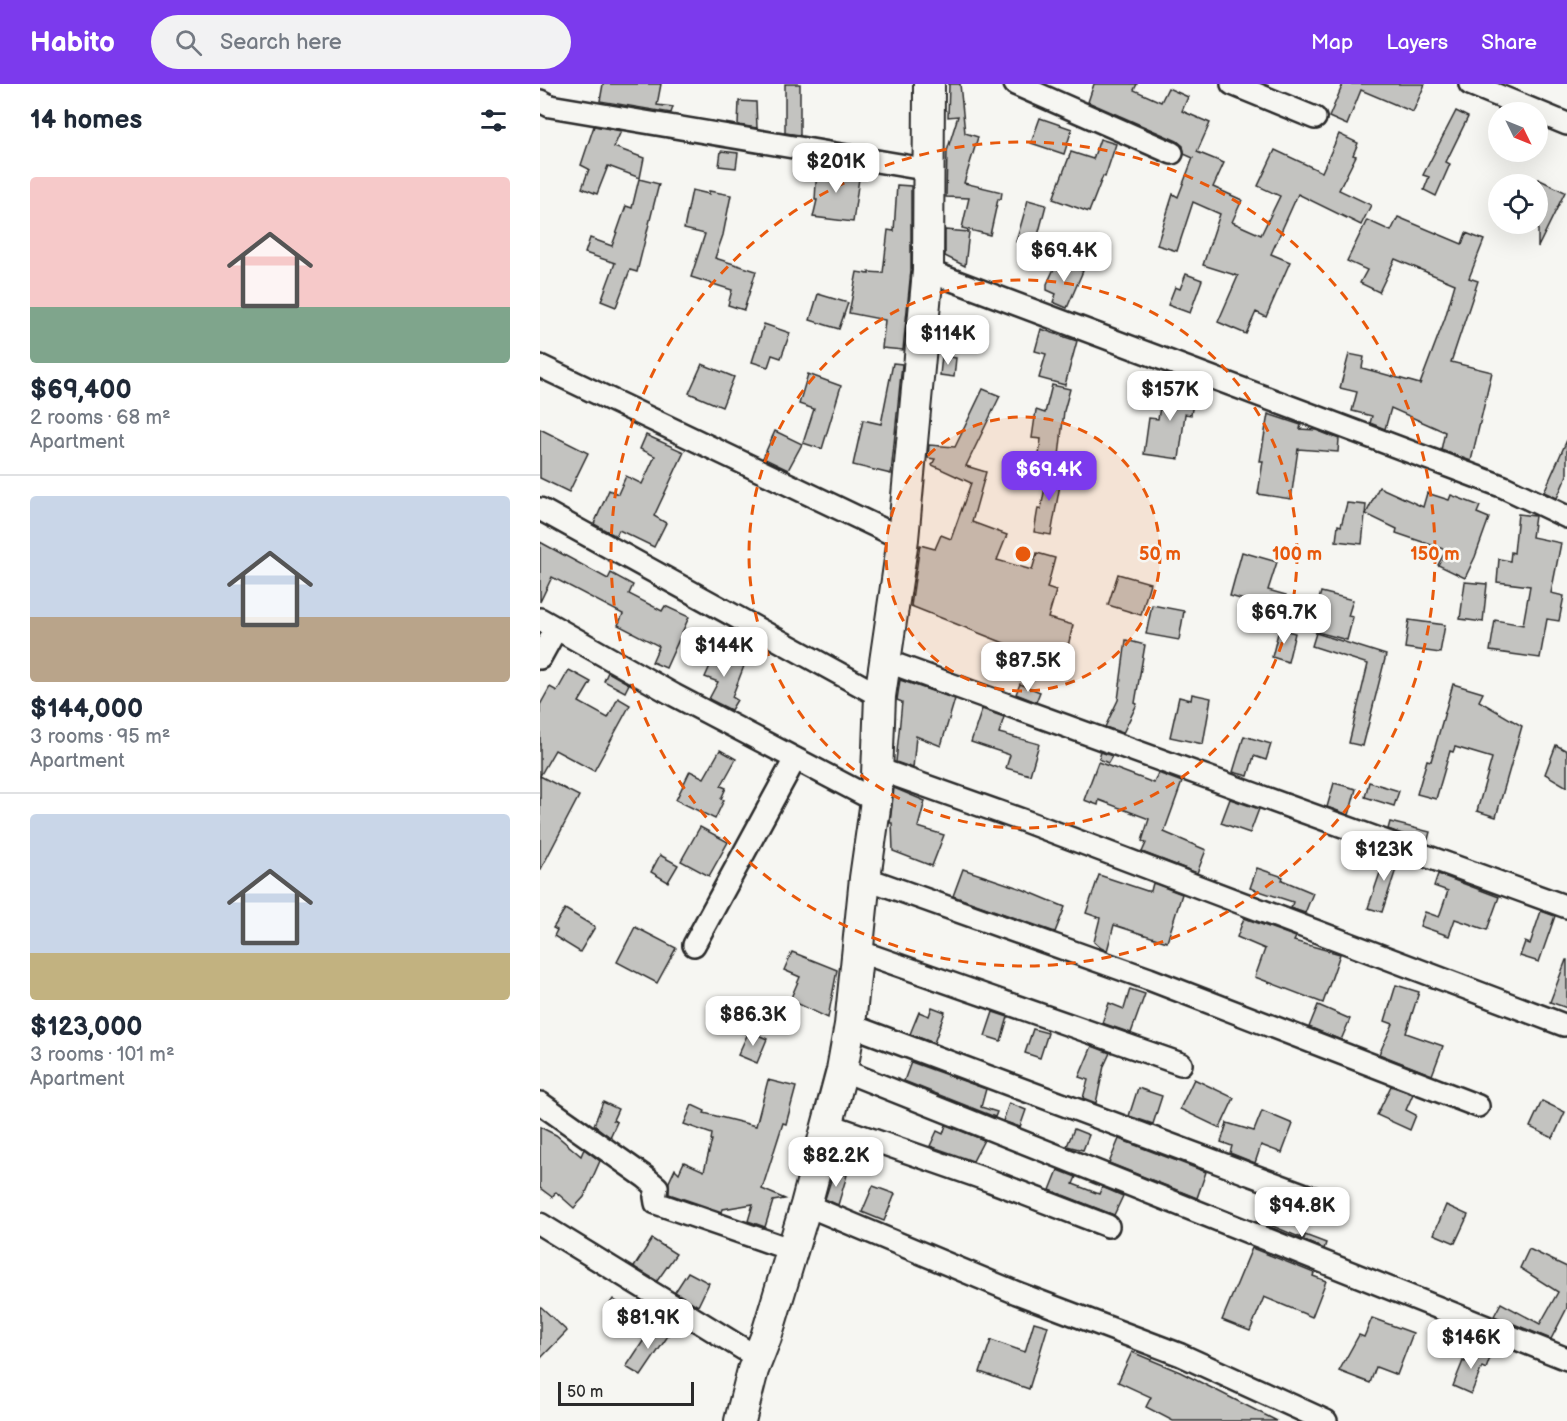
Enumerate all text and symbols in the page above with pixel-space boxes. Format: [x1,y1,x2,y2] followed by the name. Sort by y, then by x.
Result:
[151,15,571,69] search box
[30,26,115,59] text: Habito
[172,26,205,59] icon: search
[220,29,342,56] text: Search here
[1311,30,1353,55] text: Map
[1386,30,1448,55] text: Layers
[1481,30,1537,55] text: Share
[1488,102,1548,162] north arrow
[1488,102,1548,234] map controls
[477,104,510,137] icon: filters
[30,105,142,136] text: 14 homes
[794,143,878,194] pin: $201K
[806,150,866,174] text: $201K
[1488,174,1548,234] button: locate
[216,216,324,324] icon: home
[1015,232,1113,283] pin: $69.4K
[1031,239,1097,263] text: $69.4K
[906,315,990,366] pin: $114K
[920,322,976,346] text: $114K
[1128,371,1212,422] pin: $157K
[30,375,132,406] text: $69,400
[1141,378,1199,402] text: $157K
[30,406,171,430] text: 2 rooms · 68 m²
[30,430,125,454] text: Apartment
[1000,451,1098,502] pin: $69.4K
[1016,458,1082,482] text: $69.4K
[216,535,324,643] icon: home
[1013,544,1033,564] centre of rings
[1139,544,1181,565] text: 50 m
[1272,544,1322,565] text: 100 m
[1410,544,1460,565] text: 150 m
[1235,594,1333,645] pin: $69.7K
[1251,601,1317,625] text: $69.7K
[682,627,766,678] pin: $144K
[695,634,753,658] text: $144K
[979,642,1077,693] pin: $87.5K
[995,649,1061,673] text: $87.5K
[30,694,143,725] text: $144,000
[30,725,170,749] text: 3 rooms · 95 m²
[30,749,125,773] text: Apartment
[1342,831,1426,882] pin: $123K
[1355,838,1413,862] text: $123K
[216,853,324,961] icon: home
[704,996,802,1047] pin: $86.3K
[720,1003,787,1027] text: $86.3K
[30,1012,143,1043] text: $123,000
[30,1043,175,1067] text: 3 rooms · 101 m²
[30,1067,125,1091] text: Apartment
[787,1137,885,1188] pin: $82.2K
[802,1144,870,1168] text: $82.2K
[1253,1187,1351,1238] pin: $94.8K
[1269,1194,1335,1218] text: $94.8K
[599,1299,697,1350] pin: $81.9K
[616,1306,680,1330] text: $81.9K
[1429,1319,1513,1370] pin: $146K
[1441,1326,1501,1350] text: $146K
[558,1379,694,1406] scale bar
[567,1383,603,1402] text: 50 m

